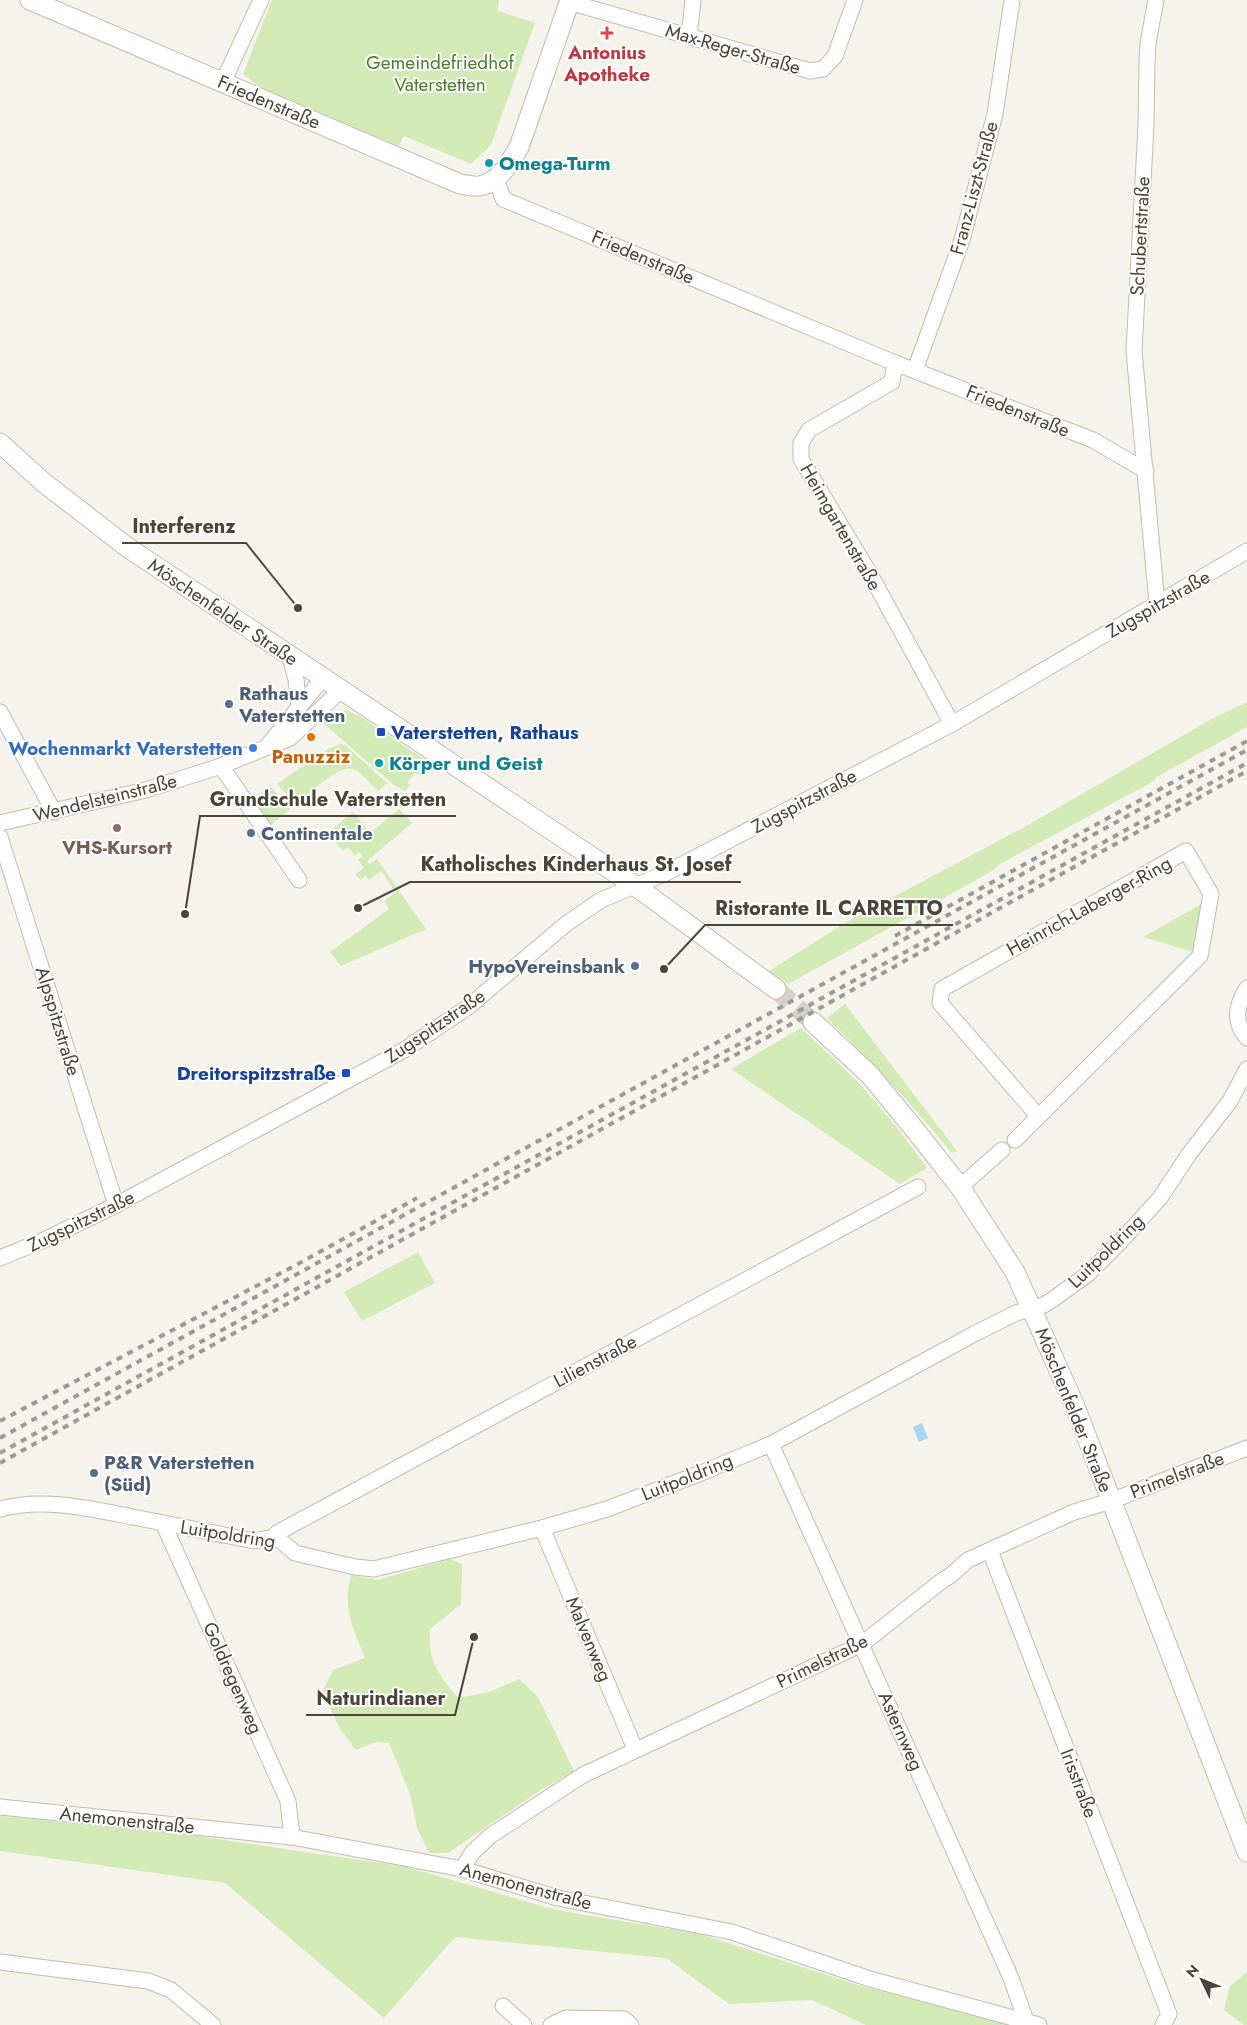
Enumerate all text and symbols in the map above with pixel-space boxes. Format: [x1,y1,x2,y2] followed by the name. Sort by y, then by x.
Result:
[662,17,804,81] street label: Max-Reger-Straße
[601,27,613,39] marker: Antonius Apotheke
[563,39,650,88] place label: Antonius Apotheke
[366,49,515,98] park label: Gemeindefriedhof Vaterstetten
[213,68,325,136] street label: Friedenstraße
[943,118,1005,258] street label: Franz-Liszt-Straße
[499,150,611,177] place label: Omega-Turm
[483,157,495,169] marker: Omega-Turm
[1123,175,1157,296] street label: Schubertstraße
[587,223,699,291] street label: Friedenstraße
[962,378,1074,444] street label: Friedenstraße
[794,459,888,596] street label: Heimgartenstraße
[122,508,246,543] callout: Interferenz
[132,512,236,541] text: Interferenz
[143,552,304,672] street label: Möschenfelder Straße
[1101,563,1215,645] street label: Zugspitzstraße
[238,680,346,729] place label: Rathaus Vaterstetten
[223,698,235,710] marker: Rathaus Vaterstetten
[390,719,579,746] place label: Vaterstetten, Rathaus
[375,726,387,738] marker: Vaterstetten, Rathaus
[305,731,317,743] marker: Panuzziz
[8,735,243,762] place label: Wochenmarkt Vaterstetten
[247,742,259,754] marker: Wochenmarkt Vaterstetten
[272,743,351,770] place label: Panuzziz
[389,750,542,777] place label: Körper und Geist
[373,757,385,769] marker: Körper und Geist
[747,762,862,840] street label: Zugspitzstraße
[30,767,180,829] street label: Wendelsteinstraße
[200,781,456,816] callout: Grundschule Vaterstetten
[210,785,446,814] text: Grundschule Vaterstetten
[261,820,373,847] place label: Continentale
[111,822,123,834] marker: VHS-Kursort
[245,827,257,839] marker: Continentale
[61,834,172,861] place label: VHS-Kursort
[410,847,741,882] callout: Katholisches Kinderhaus St. Josef
[1002,849,1176,963] street label: Heinrich-Laberger-Ring
[420,850,733,879] text: Katholisches Kinderhaus St. Josef
[705,890,953,925] callout: Ristorante IL CARRETTO
[715,894,943,923] text: Ristorante IL CARRETTO
[468,953,625,980] place label: HypoVereinsbank
[629,960,641,972] marker: HypoVereinsbank
[29,963,87,1079] street label: Alpspitzstraße
[379,982,491,1070] street label: Zugspitzstraße
[177,1060,336,1087] place label: Dreitorspitzstraße
[340,1067,352,1079] marker: Dreitorspitzstraße
[23,1183,139,1258] street label: Zugspitzstraße
[1062,1208,1150,1294] street label: Luitpoldring
[1029,1323,1120,1497] street label: Möschenfelder Straße
[549,1328,642,1394] street label: Lilienstraße
[1126,1445,1228,1505] street label: Primelstraße
[637,1446,737,1508] street label: Luitpoldring
[104,1449,255,1498] place label: P&R Vaterstetten (Süd)
[88,1467,100,1479] marker: P&R Vaterstetten (Süd)
[178,1513,278,1555] street label: Luitpoldring
[559,1592,619,1686] street label: Malvenweg
[196,1618,270,1738] street label: Goldregenweg
[772,1627,873,1695] street label: Primelstraße
[306,1680,455,1715] callout: Naturindianer
[316,1684,447,1713] text: Naturindianer
[872,1687,930,1775] street label: Asternweg
[1053,1744,1105,1822] street label: Irisstraße
[58,1799,196,1841] street label: Anemonenstraße
[457,1855,595,1917] street label: Anemonenstraße
[1177,1955,1227,2005] north arrow
[1181,1960,1204,1982] text: N

